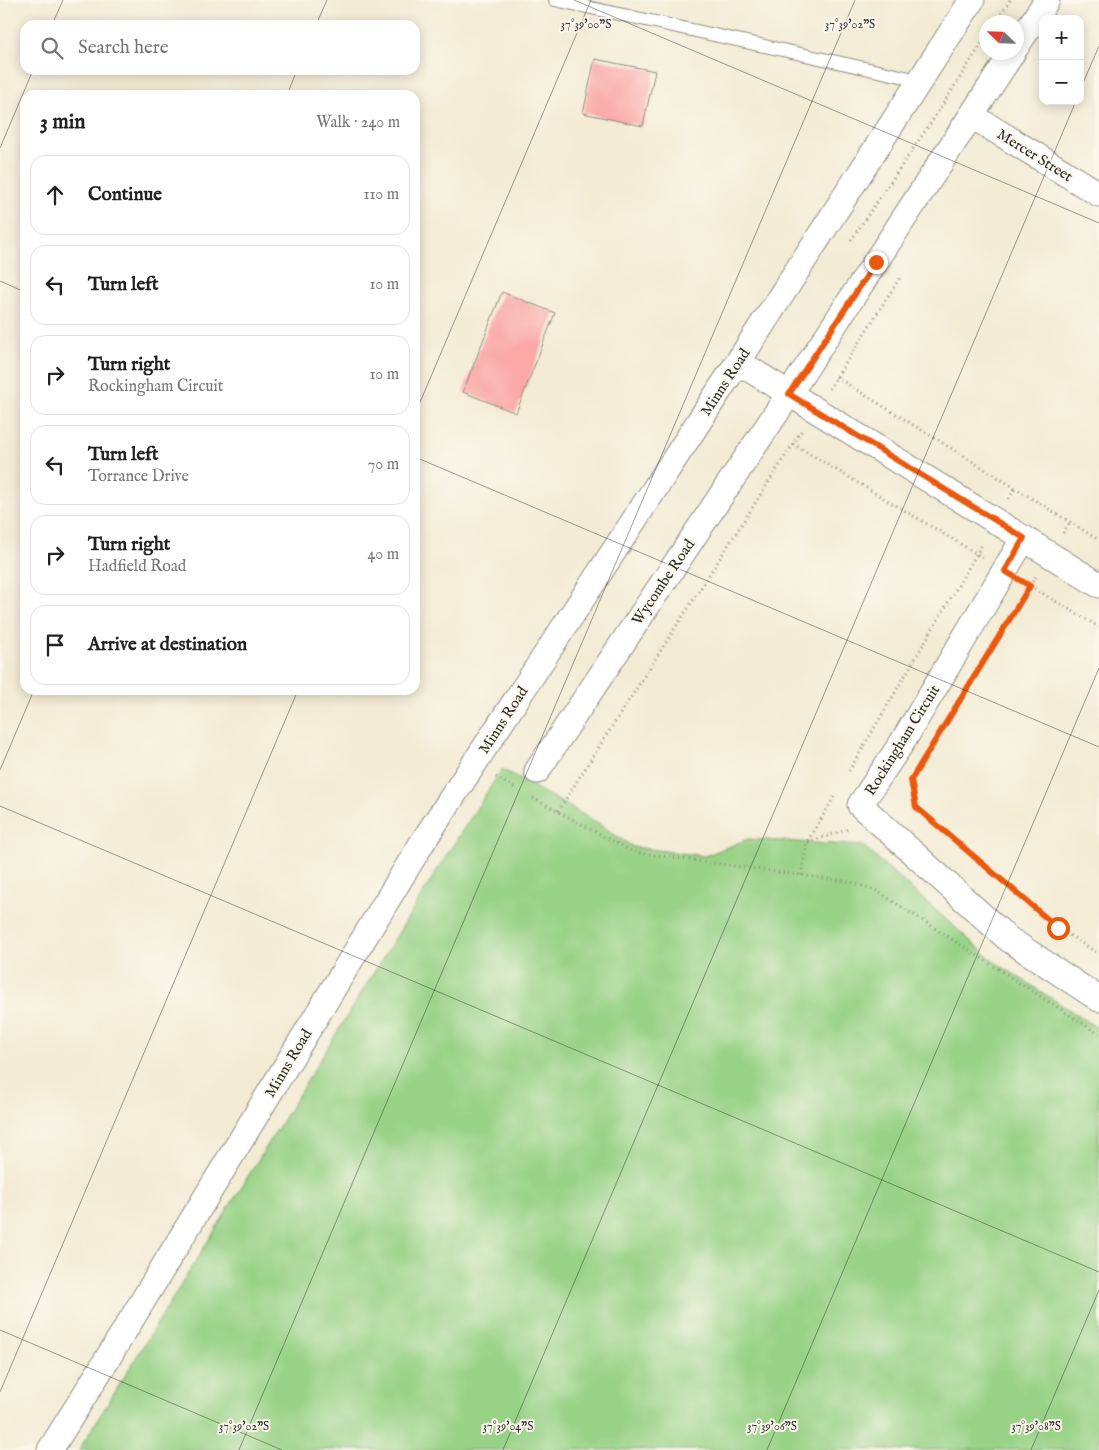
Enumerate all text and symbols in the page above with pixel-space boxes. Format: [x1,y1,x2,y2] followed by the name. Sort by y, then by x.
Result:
[979,15,1024,60] north arrow
[1039,15,1084,105] map controls
[1039,15,1084,60] button: +
[561,17,611,32] text: 37°39'00"S
[825,17,875,32] text: 37°39'02"S
[20,20,420,75] search box
[38,34,66,62] icon: search
[78,36,169,60] text: Search here
[1039,60,1084,105] button: −
[40,109,85,136] text: 3 min
[316,113,400,133] text: Walk · 240 m
[993,125,1076,186] street label: Mercer Street
[41,181,69,209] icon: ahead
[88,183,162,207] text: Continue
[363,185,399,205] text: 110 m
[865,251,888,274] route end
[41,271,69,299] icon: left
[88,273,159,297] text: Turn left
[369,275,399,295] text: 10 m
[697,344,755,420] street label: Minns Road
[88,353,170,377] text: Turn right
[41,361,69,389] icon: right
[369,365,399,385] text: 10 m
[88,377,223,397] text: Rockingham Circuit
[88,443,159,467] text: Turn left
[41,451,69,479] icon: left
[368,455,399,475] text: 70 m
[88,467,189,487] text: Torrance Drive
[88,533,170,557] text: Turn right
[628,535,700,629] street label: Wycombe Road
[41,541,69,569] icon: right
[367,545,399,565] text: 40 m
[88,557,186,577] text: Hadfield Road
[41,631,69,659] icon: arrive
[88,633,247,657] text: Arrive at destination
[861,681,944,799] street label: Rockingham Circuit
[475,682,533,758] street label: Minns Road
[1047,917,1070,940] route start
[261,1025,317,1101] street label: Minns Road
[219,1419,269,1434] text: 37°39'02"S
[483,1419,533,1434] text: 37°39'04"S
[747,1419,797,1434] text: 37°39'06"S
[1011,1419,1061,1434] text: 37°39'08"S

